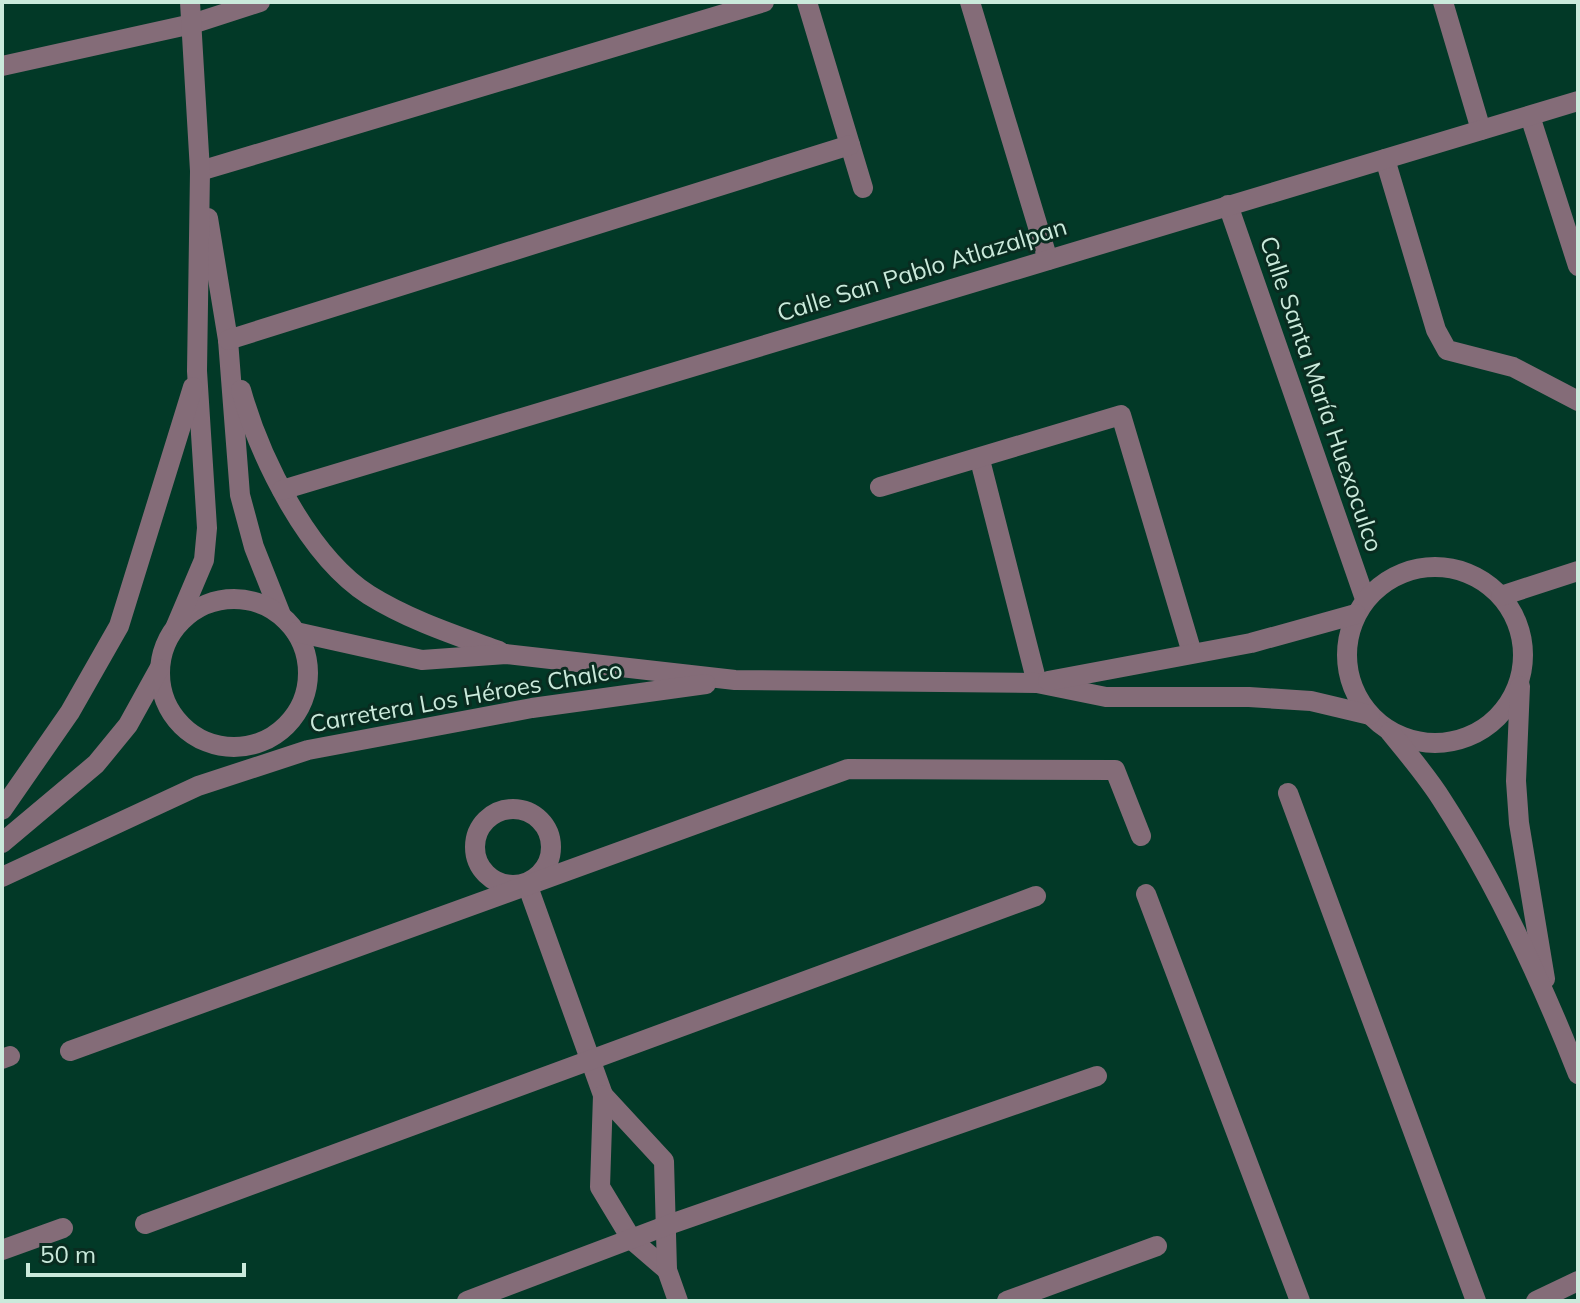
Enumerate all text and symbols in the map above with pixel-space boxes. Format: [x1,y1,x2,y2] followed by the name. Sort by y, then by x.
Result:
[773,211,1070,327] street label: Calle San Pablo Atlazalpan
[1254,232,1390,556] street label: Calle Santa María Huexoculco
[307,654,625,738] street label: Carretera Los Héroes Chalco
[28,1227,244,1277] scale bar
[40,1239,96,1269] text: 50 m

